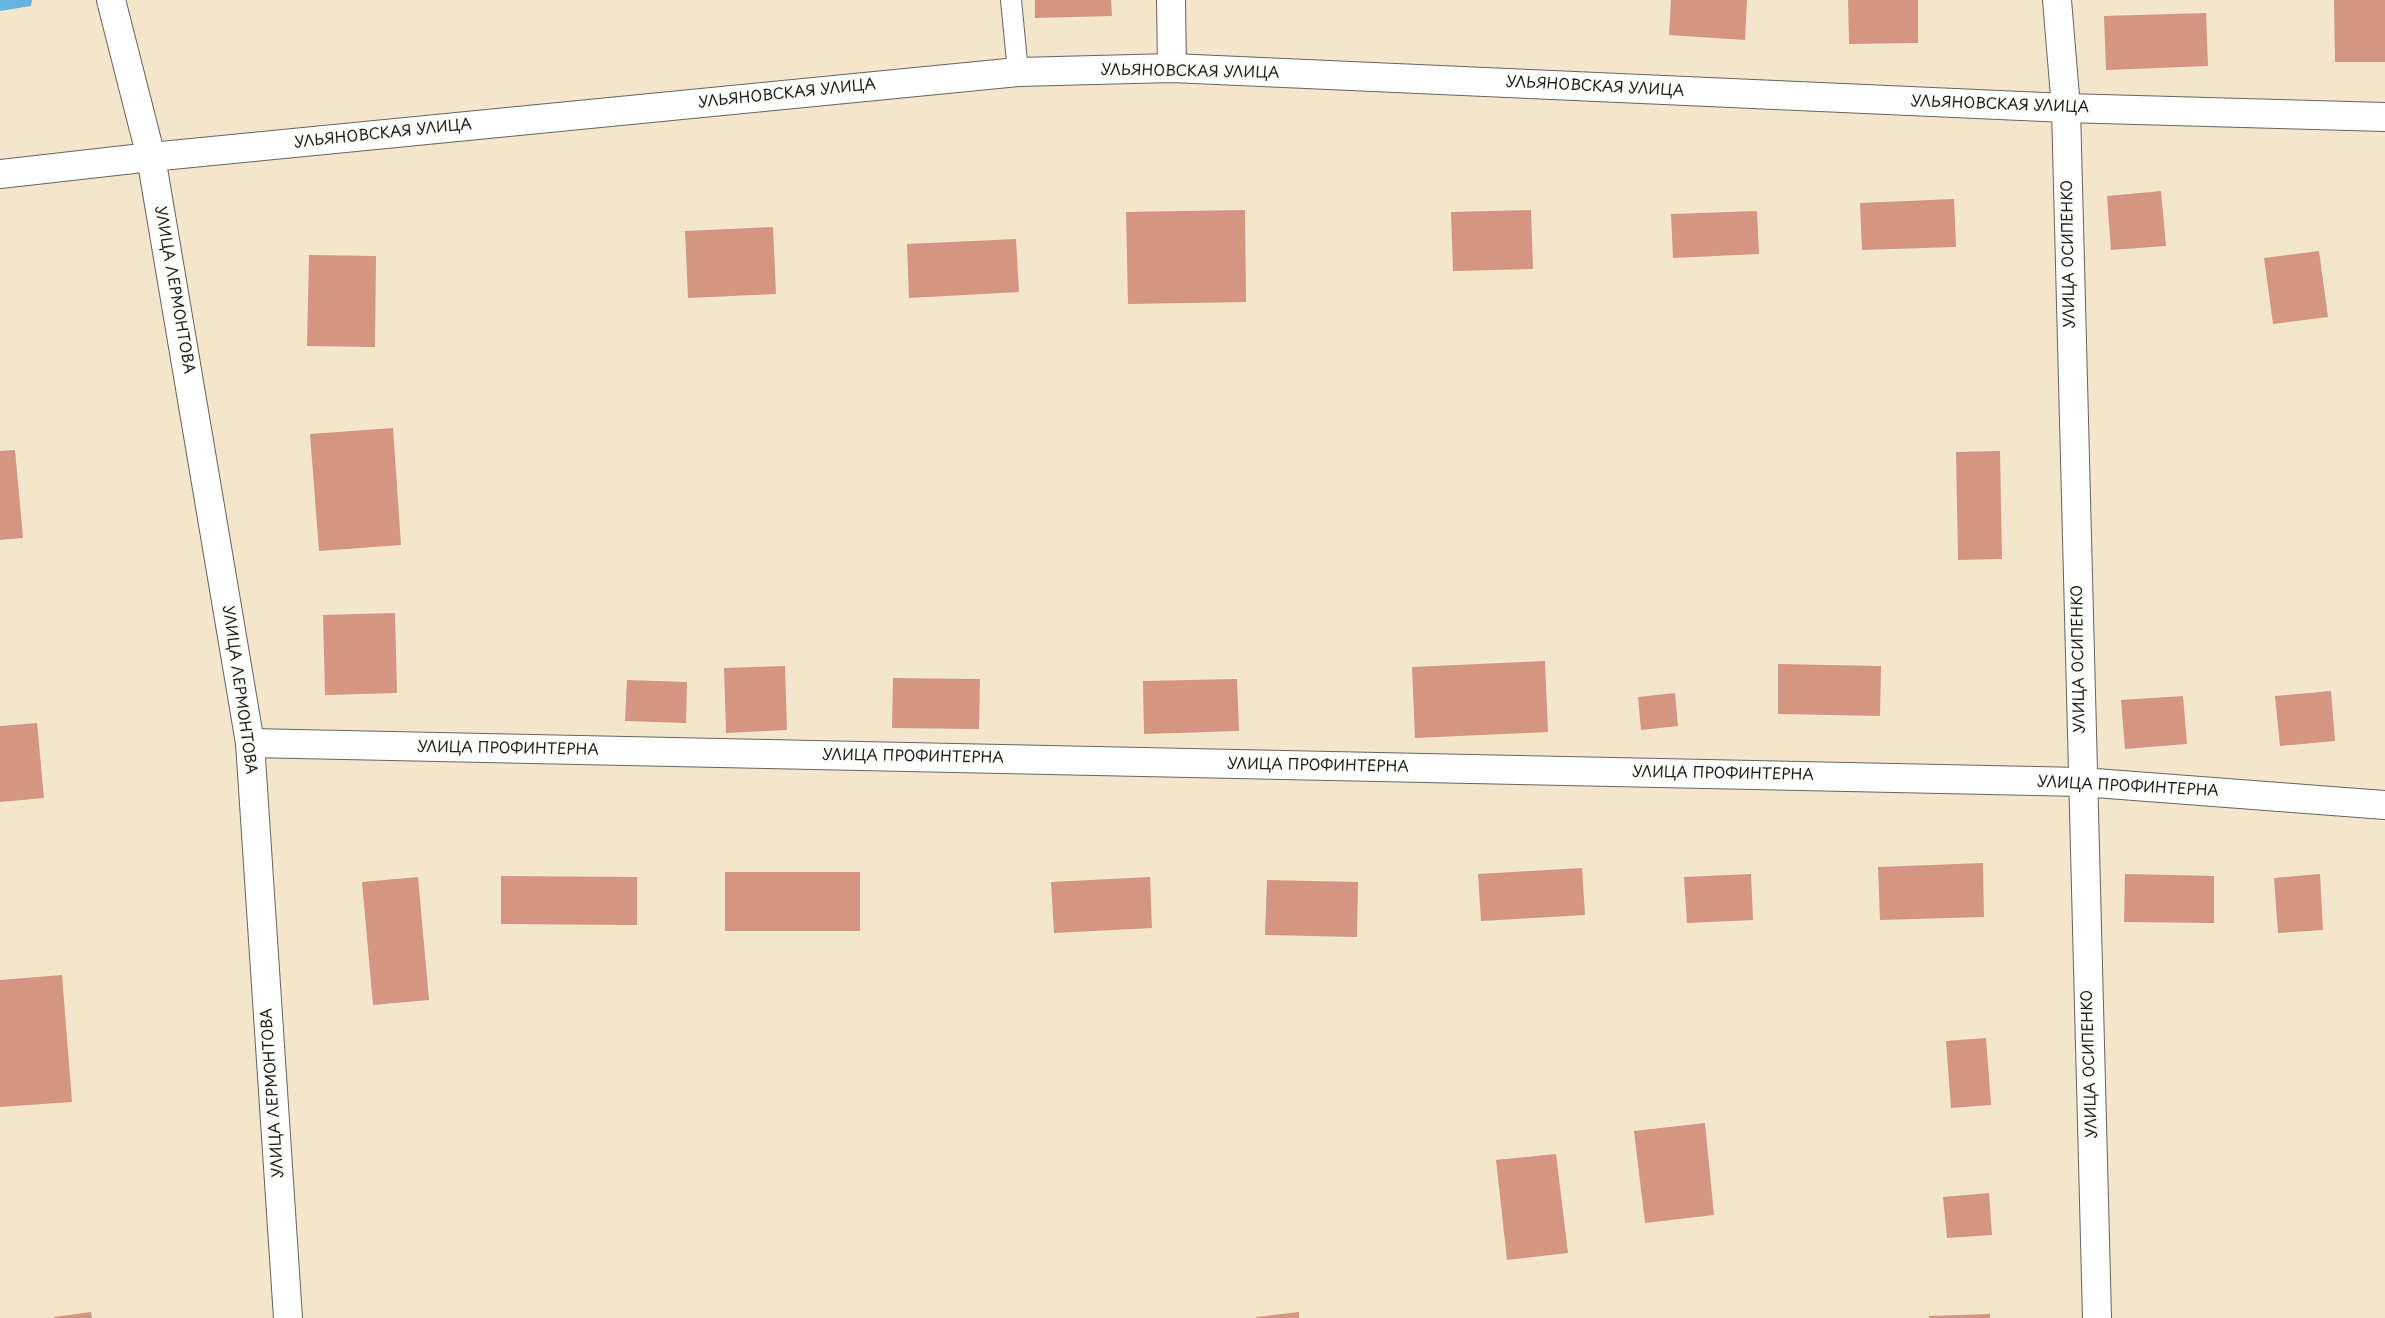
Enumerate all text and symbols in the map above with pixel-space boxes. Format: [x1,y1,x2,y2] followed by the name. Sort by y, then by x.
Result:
[1101,61,1279,83] street label: УЛЬЯНОВСКАЯ УЛИЦА
[1505,73,1685,101] street label: УЛЬЯНОВСКАЯ УЛИЦА
[697,76,877,112] street label: УЛЬЯНОВСКАЯ УЛИЦА
[1911,93,2089,117] street label: УЛЬЯНОВСКАЯ УЛИЦА
[293,116,473,152] street label: УЛЬЯНОВСКАЯ УЛИЦА
[2059,180,2079,328] street label: УЛИЦА ОСИПЕНКО
[150,205,198,375] street label: УЛИЦА ЛЕРМОНТОВА
[2069,585,2089,733] street label: УЛИЦА ОСИПЕНКО
[218,604,260,776] street label: УЛИЦА ЛЕРМОНТОВА
[417,738,599,760] street label: УЛИЦА ПРОФИНТЕРНА
[822,746,1004,768] street label: УЛИЦА ПРОФИНТЕРНА
[1227,755,1409,777] street label: УЛИЦА ПРОФИНТЕРНА
[1632,763,1814,785] street label: УЛИЦА ПРОФИНТЕРНА
[2037,773,2219,801] street label: УЛИЦА ПРОФИНТЕРНА
[2078,990,2102,1138] street label: УЛИЦА ОСИПЕНКО
[258,1007,288,1179] street label: УЛИЦА ЛЕРМОНТОВА

